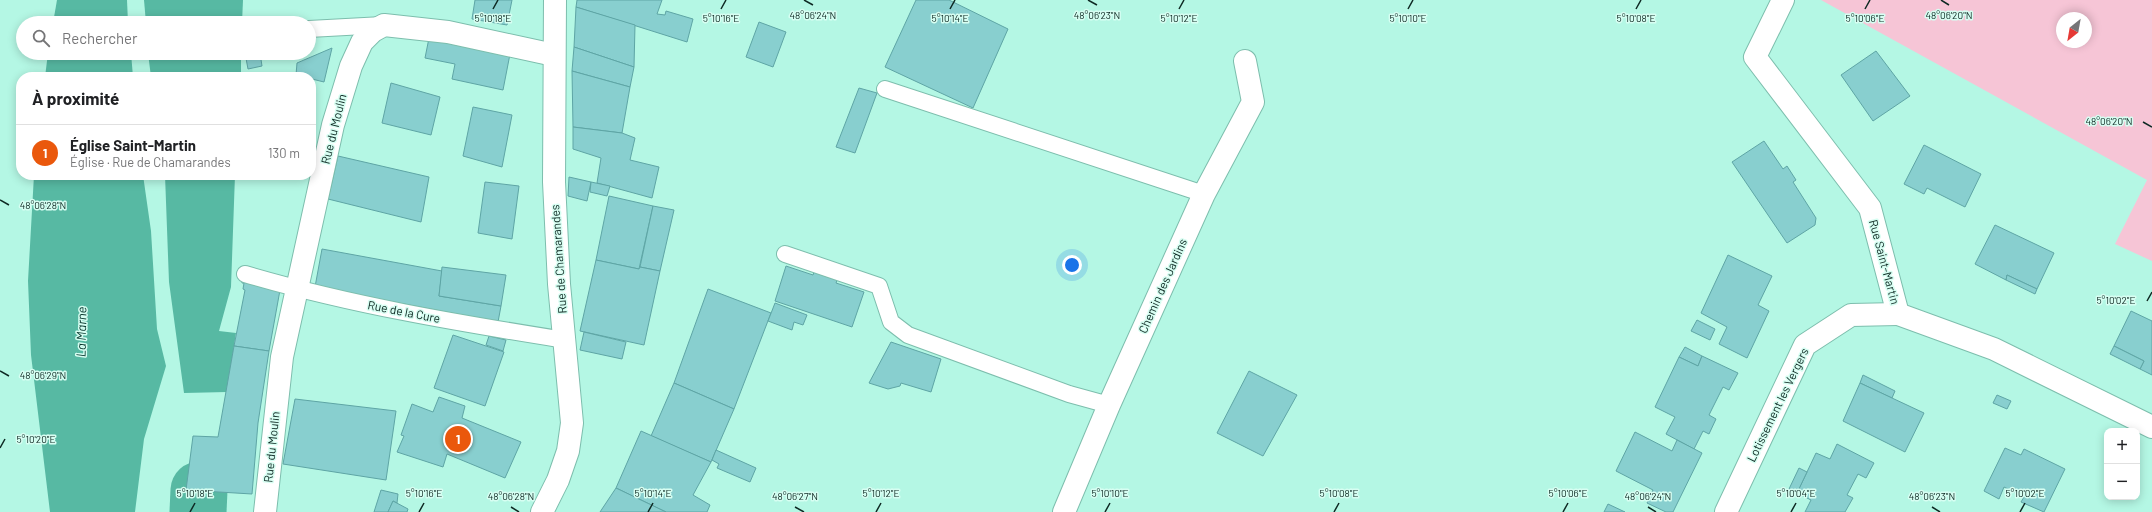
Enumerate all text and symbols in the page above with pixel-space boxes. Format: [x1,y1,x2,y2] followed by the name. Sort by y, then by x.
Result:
[790,9,836,21] text: 48°06'24"N
[1074,9,1120,21] text: 48°06'23"N
[1925,9,1973,21] text: 48°06'20"N
[475,12,511,24] text: 5°10'18"E
[703,12,739,24] text: 5°10'16"E
[932,12,968,24] text: 5°10'14"E
[1161,12,1197,24] text: 5°10'12"E
[1389,12,1427,24] text: 5°10'10"E
[1617,12,1655,24] text: 5°10'08"E
[1846,12,1884,24] text: 5°10'06"E
[2056,12,2092,48] north arrow
[16,16,316,60] search box
[30,27,52,49] icon: search
[62,29,138,47] text: Rechercher
[32,88,119,108] text: À proximité
[318,92,349,165] street label: Rue du Moulin
[2085,115,2133,127] text: 48°06'20"N
[70,136,196,154] text: Église Saint-Martin
[43,145,47,161] text: 1
[268,145,300,161] text: 130 m
[70,154,231,170] text: Église · Rue de Chamarandes
[20,199,66,211] text: 48°06'28"N
[547,204,569,314] street label: Rue de Chamarandes
[1867,218,1903,306] street label: Rue Saint-Martin
[1135,236,1189,335] street label: Chemin des Jardins
[1062,255,1082,275] your location
[2096,294,2136,306] text: 5°10'02"E
[367,297,442,325] street label: Rue de la Cure
[73,306,89,357] water label: La Marne
[1743,345,1811,464] street label: Lotissement les Vergers
[20,369,66,381] text: 48°06'29"N
[260,410,282,483] street label: Rue du Moulin
[445,424,471,454] pin: 1
[2104,428,2140,500] map controls
[2104,428,2140,464] button: +
[16,433,56,445] text: 5°10'20"E
[2104,464,2140,500] button: −
[177,487,213,499] text: 5°10'18"E
[406,487,442,499] text: 5°10'16"E
[635,487,671,499] text: 5°10'14"E
[863,487,899,499] text: 5°10'12"E
[1091,487,1129,499] text: 5°10'10"E
[1320,487,1358,499] text: 5°10'08"E
[1549,487,1587,499] text: 5°10'06"E
[1776,487,1816,499] text: 5°10'04"E
[2005,487,2045,499] text: 5°10'02"E
[488,490,534,502] text: 48°06'28"N
[772,490,818,502] text: 48°06'27"N
[1625,490,1671,502] text: 48°06'24"N
[1909,490,1955,502] text: 48°06'23"N

